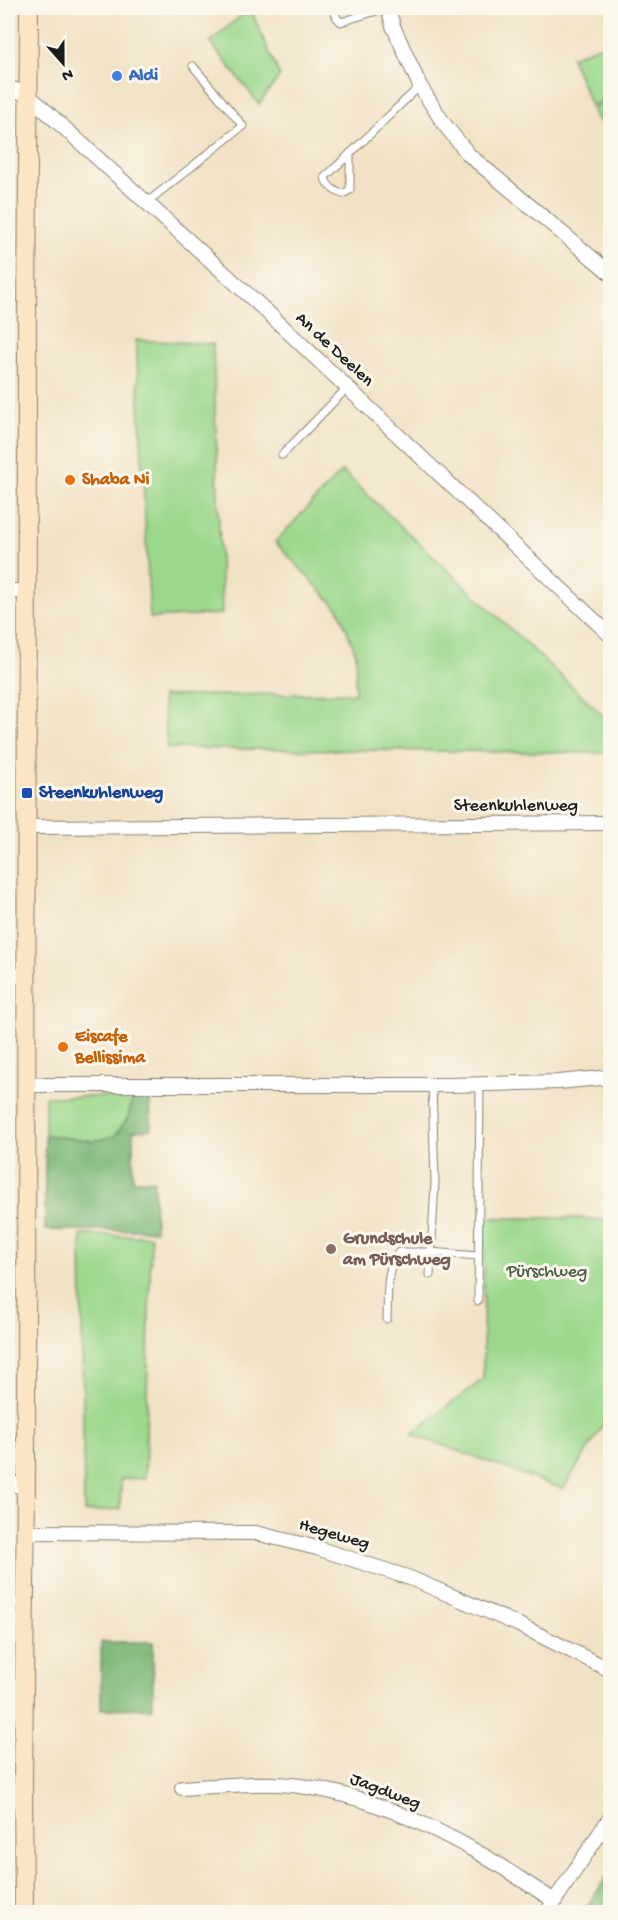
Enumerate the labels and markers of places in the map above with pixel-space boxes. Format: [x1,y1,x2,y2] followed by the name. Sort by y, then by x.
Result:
[128,66,158,87] place label: Aldi
[110,69,124,83] marker: Aldi
[82,470,150,491] place label: Shaba Ni
[63,473,77,487] marker: Shaba Ni
[39,783,163,804] place label: Steenkuhlenweg
[20,786,34,800] marker: Steenkuhlenweg
[74,1027,146,1069] place label: Eiscafe Bellissima
[56,1040,70,1054] marker: Eiscafe Bellissima
[342,1229,451,1271] place label: Grundschule am Pürschweg
[324,1242,338,1256] marker: Grundschule am Pürschweg

